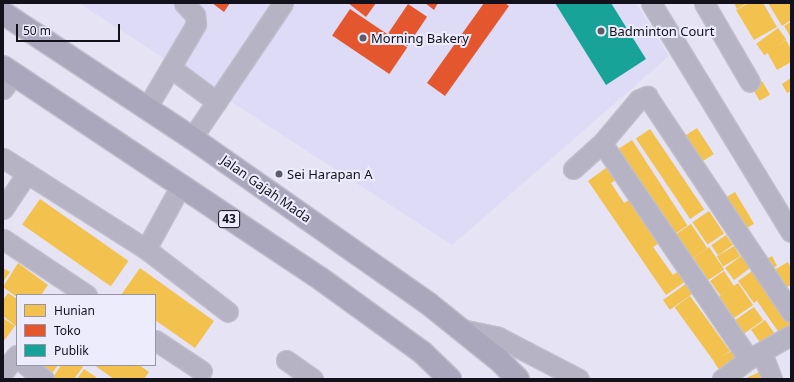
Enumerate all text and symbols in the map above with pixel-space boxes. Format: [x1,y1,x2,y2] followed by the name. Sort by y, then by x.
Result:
[18,16,122,42] scale bar
[23,22,51,39] text: 50 m
[609,23,714,39] place label: Badminton Court
[596,26,606,36] marker: Badminton Court
[371,30,469,46] place label: Morning Bakery
[358,33,368,43] marker: Morning Bakery
[218,152,314,226] street label: Jalan Gajah Mada
[287,166,373,182] place label: Sei Harapan A
[274,169,284,179] marker: Sei Harapan A
[218,209,240,229] road number: 43
[16,294,156,366] legend
[54,302,95,319] text: Hunian
[54,322,81,339] text: Toko
[54,342,89,359] text: Publik

